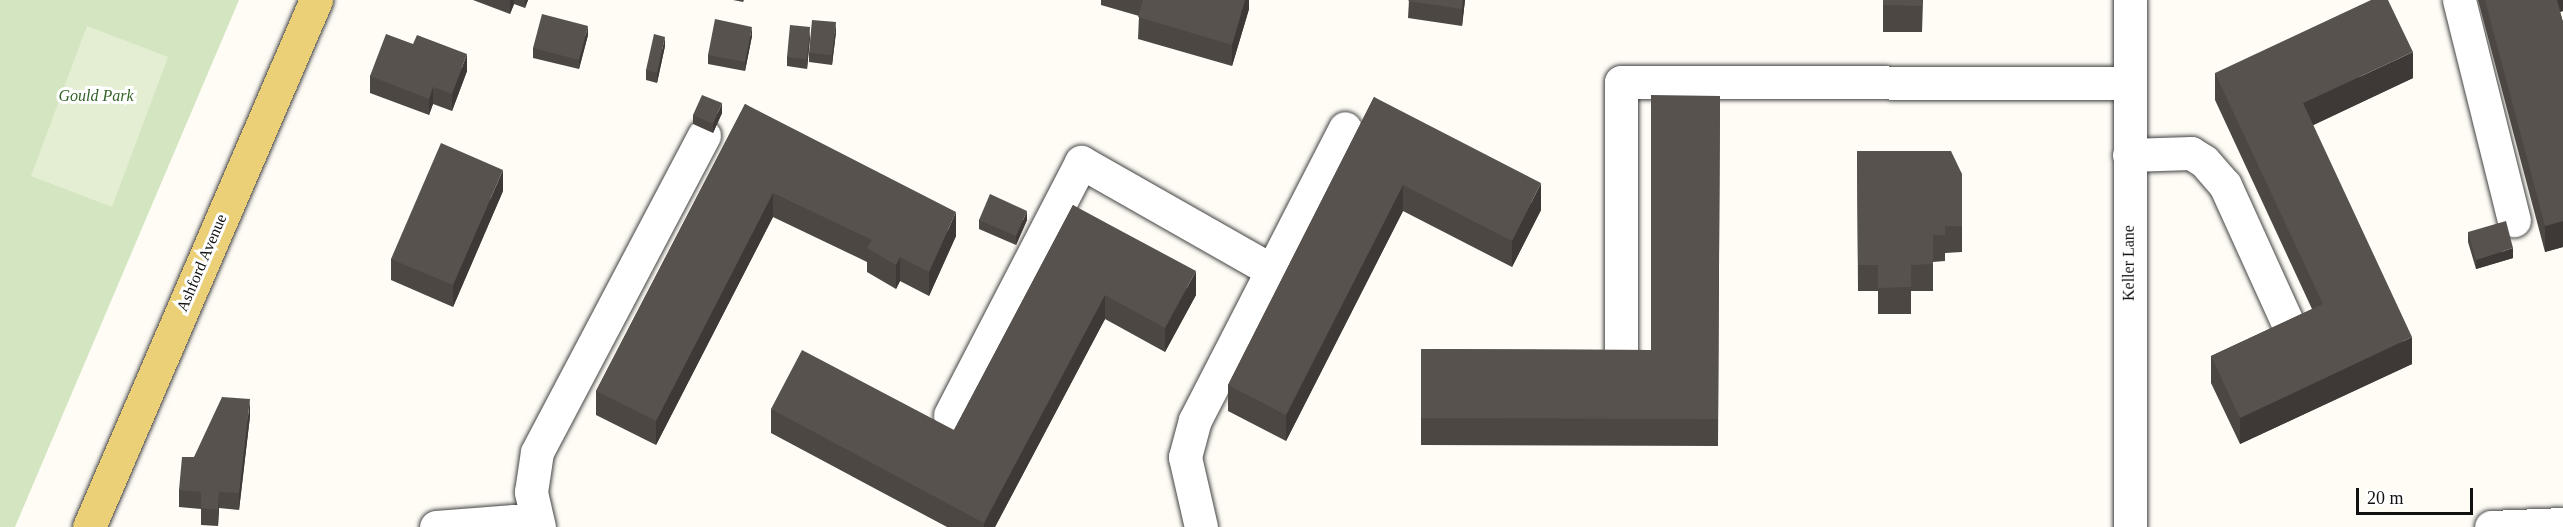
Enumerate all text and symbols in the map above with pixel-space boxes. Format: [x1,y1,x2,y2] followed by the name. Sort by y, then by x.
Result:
[58,86,134,106] park label: Gould Park
[173,211,231,315] street label: Ashford Avenue
[2119,225,2139,301] street label: Keller Lane
[2359,476,2476,514] scale bar
[2367,488,2404,508] text: 20 m

